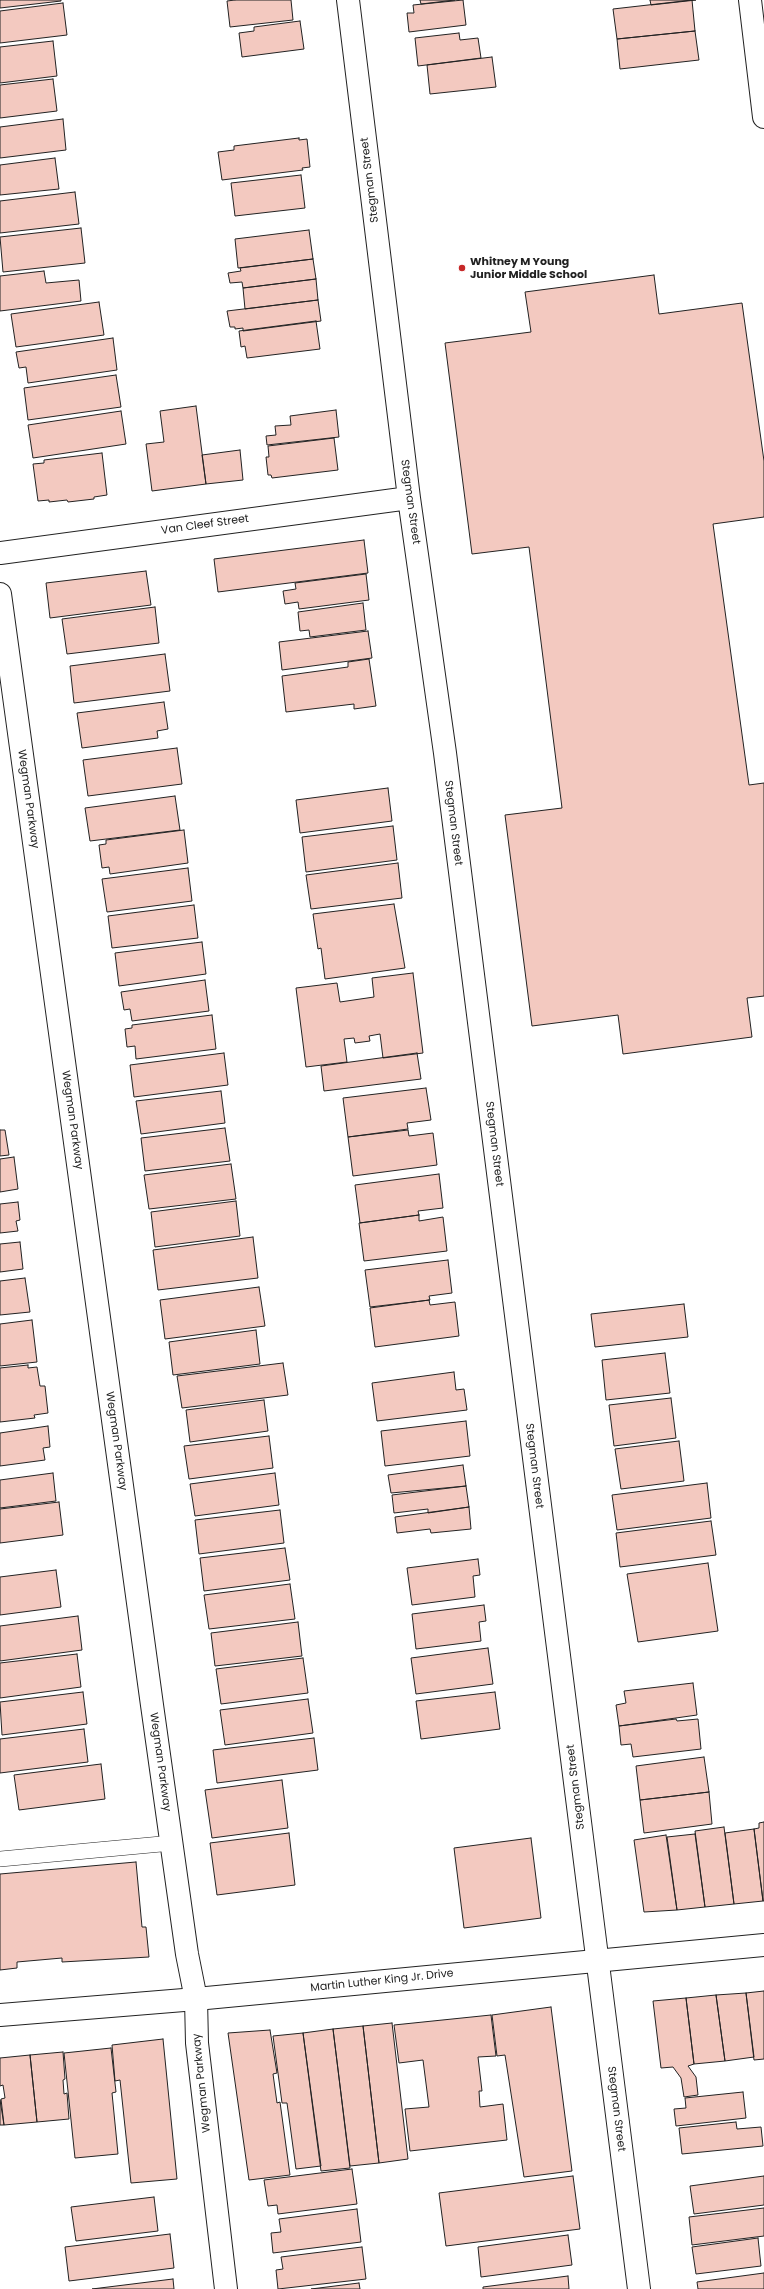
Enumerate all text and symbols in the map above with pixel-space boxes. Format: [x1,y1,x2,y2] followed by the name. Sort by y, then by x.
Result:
[358,137,382,223] street label: Stegman Street
[470,255,587,281] place label: Whitney M Young Junior Middle School
[457,263,467,273] marker: Whitney M Young Junior Middle School
[398,459,422,545] street label: Stegman Street
[160,512,250,538] street label: Van Cleef Street
[15,749,41,849] street label: Wegman Parkway
[441,780,465,866] street label: Stegman Street
[59,1070,85,1170] street label: Wegman Parkway
[482,1101,506,1187] street label: Stegman Street
[103,1391,129,1491] street label: Wegman Parkway
[522,1423,546,1509] street label: Stegman Street
[147,1712,173,1812] street label: Wegman Parkway
[564,1744,588,1830] street label: Stegman Street
[310,1967,454,1995] street label: Martin Luther King Jr. Drive
[190,2033,214,2133] street label: Wegman Parkway
[604,2066,628,2152] street label: Stegman Street

